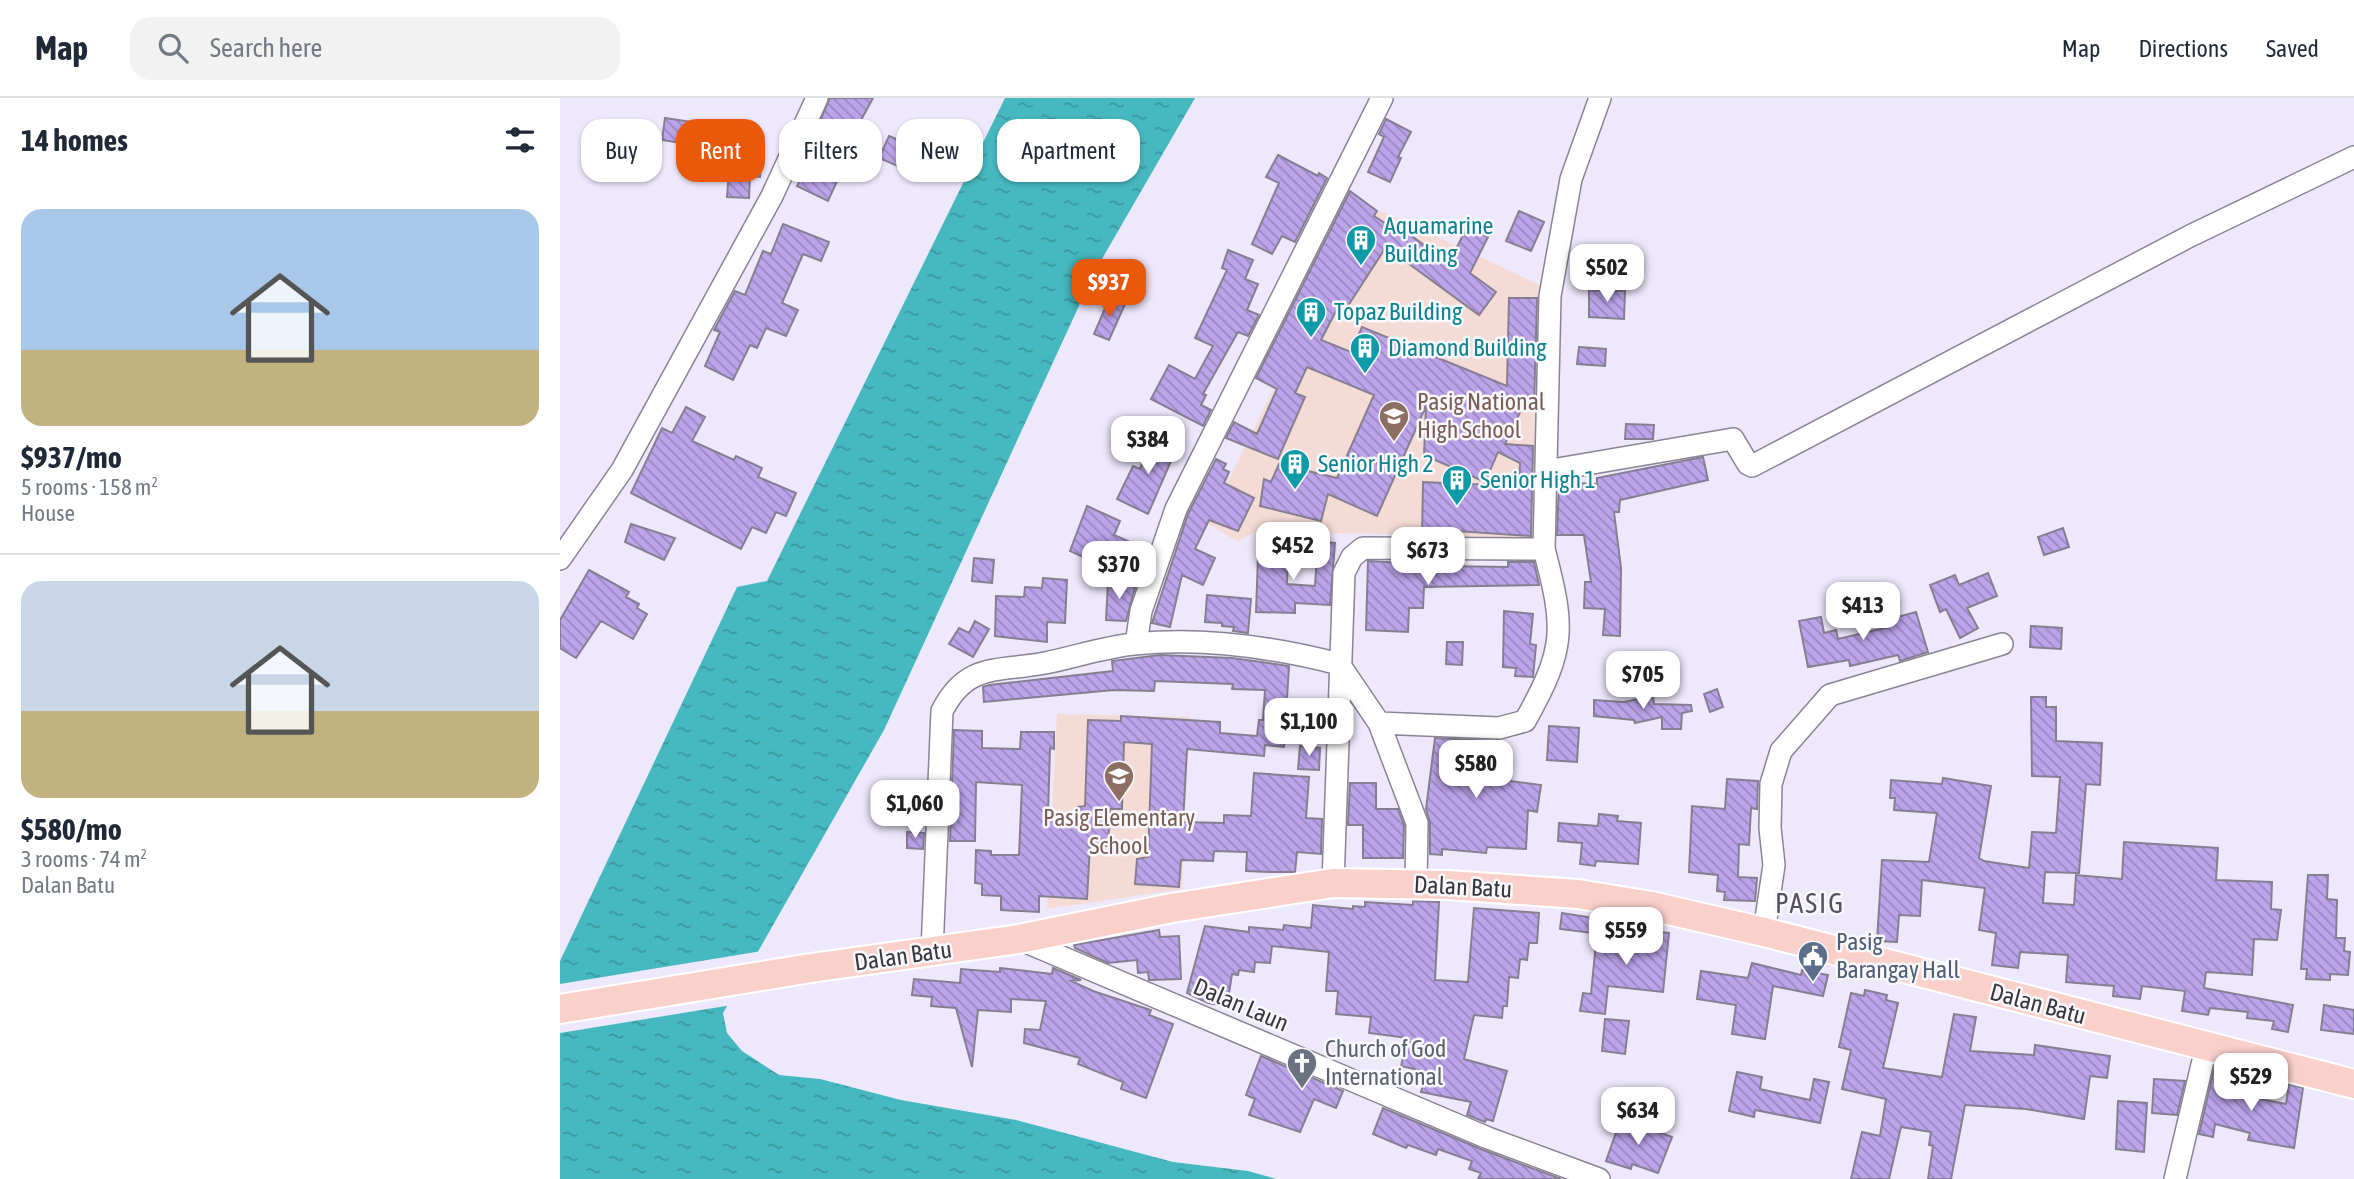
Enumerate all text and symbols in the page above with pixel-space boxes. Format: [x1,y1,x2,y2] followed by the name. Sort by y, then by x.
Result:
[130,17,620,80] search box
[35,29,88,67] text: Map
[154,29,192,67] icon: search
[210,33,322,63] text: Search here
[2062,35,2100,62] text: Map
[2138,35,2228,62] text: Directions
[2266,35,2319,62] text: Saved
[581,119,662,182] chip: Buy
[676,119,765,182] chip: Rent
[779,119,882,182] chip: Filters
[896,119,983,182] chip: New
[997,119,1140,182] chip: Apartment
[501,121,539,159] icon: filters
[21,123,128,157] text: 14 homes
[1384,212,1493,267] place label: Aquamarine Building
[1344,223,1378,267] building icon: Aquamarine Building
[1566,244,1648,304] pin: $502
[1586,254,1628,280] text: $502
[217,255,343,381] icon: home
[1068,260,1150,319] pin: $937
[1088,269,1130,295] text: $937
[1294,295,1328,339] building icon: Topaz Building
[1334,298,1463,325] place label: Topaz Building
[1348,331,1382,375] building icon: Diamond Building
[1388,334,1547,361] place label: Diamond Building
[1417,388,1546,443] place label: Pasig National High School
[1377,399,1411,443] school or university icon: Pasig National High School
[1107,416,1189,476] pin: $384
[1127,426,1169,452] text: $384
[21,440,122,474] text: $937/mo
[1278,447,1312,491] building icon: Senior High 2
[1318,450,1434,477] place label: Senior High 2
[1440,463,1474,507] building icon: Senior High 1
[1480,466,1596,493] place label: Senior High 1
[21,474,158,500] text: 5 rooms · 158 m²
[21,500,75,526] text: House
[1252,522,1334,582] pin: $452
[1387,528,1469,587] pin: $673
[1272,532,1314,558] text: $452
[1407,537,1449,563] text: $673
[1078,542,1160,601] pin: $370
[1098,551,1140,577] text: $370
[1822,582,1904,642] pin: $413
[1842,592,1884,618] text: $413
[217,627,343,753] icon: home
[1602,652,1684,711] pin: $705
[1622,661,1664,687] text: $705
[1252,698,1366,758] pin: $1,100
[1281,708,1338,734] text: $1,100
[1435,740,1517,800] pin: $580
[1455,750,1497,776] text: $580
[1102,759,1136,803] school or university icon: Pasig Elementary School
[858,780,972,840] pin: $1,060
[887,790,944,816] text: $1,060
[1043,804,1195,859] place label: Pasig Elementary School
[21,812,122,846] text: $580/mo
[21,846,147,872] text: 3 rooms · 74 m²
[1413,870,1513,903] street label: Dalan Batu
[21,872,115,898] text: Dalan Batu
[1775,887,1845,919] district label: PASIG
[1585,908,1667,967] pin: $559
[1605,917,1647,943] text: $559
[1836,928,1961,983] place label: Pasig Barangay Hall
[852,935,953,976] street label: Dalan Batu
[1796,939,1830,983] public building icon: Pasig Barangay Hall
[1190,972,1293,1037] street label: Dalan Laun
[1987,978,2089,1029] street label: Dalan Batu
[1325,1035,1447,1090] place label: Church of God International
[1285,1046,1319,1090] church icon: Church of God International
[2210,1054,2292,1113] pin: $529
[2230,1063,2272,1089] text: $529
[1597,1088,1679,1147] pin: $634
[1617,1097,1659,1123] text: $634

